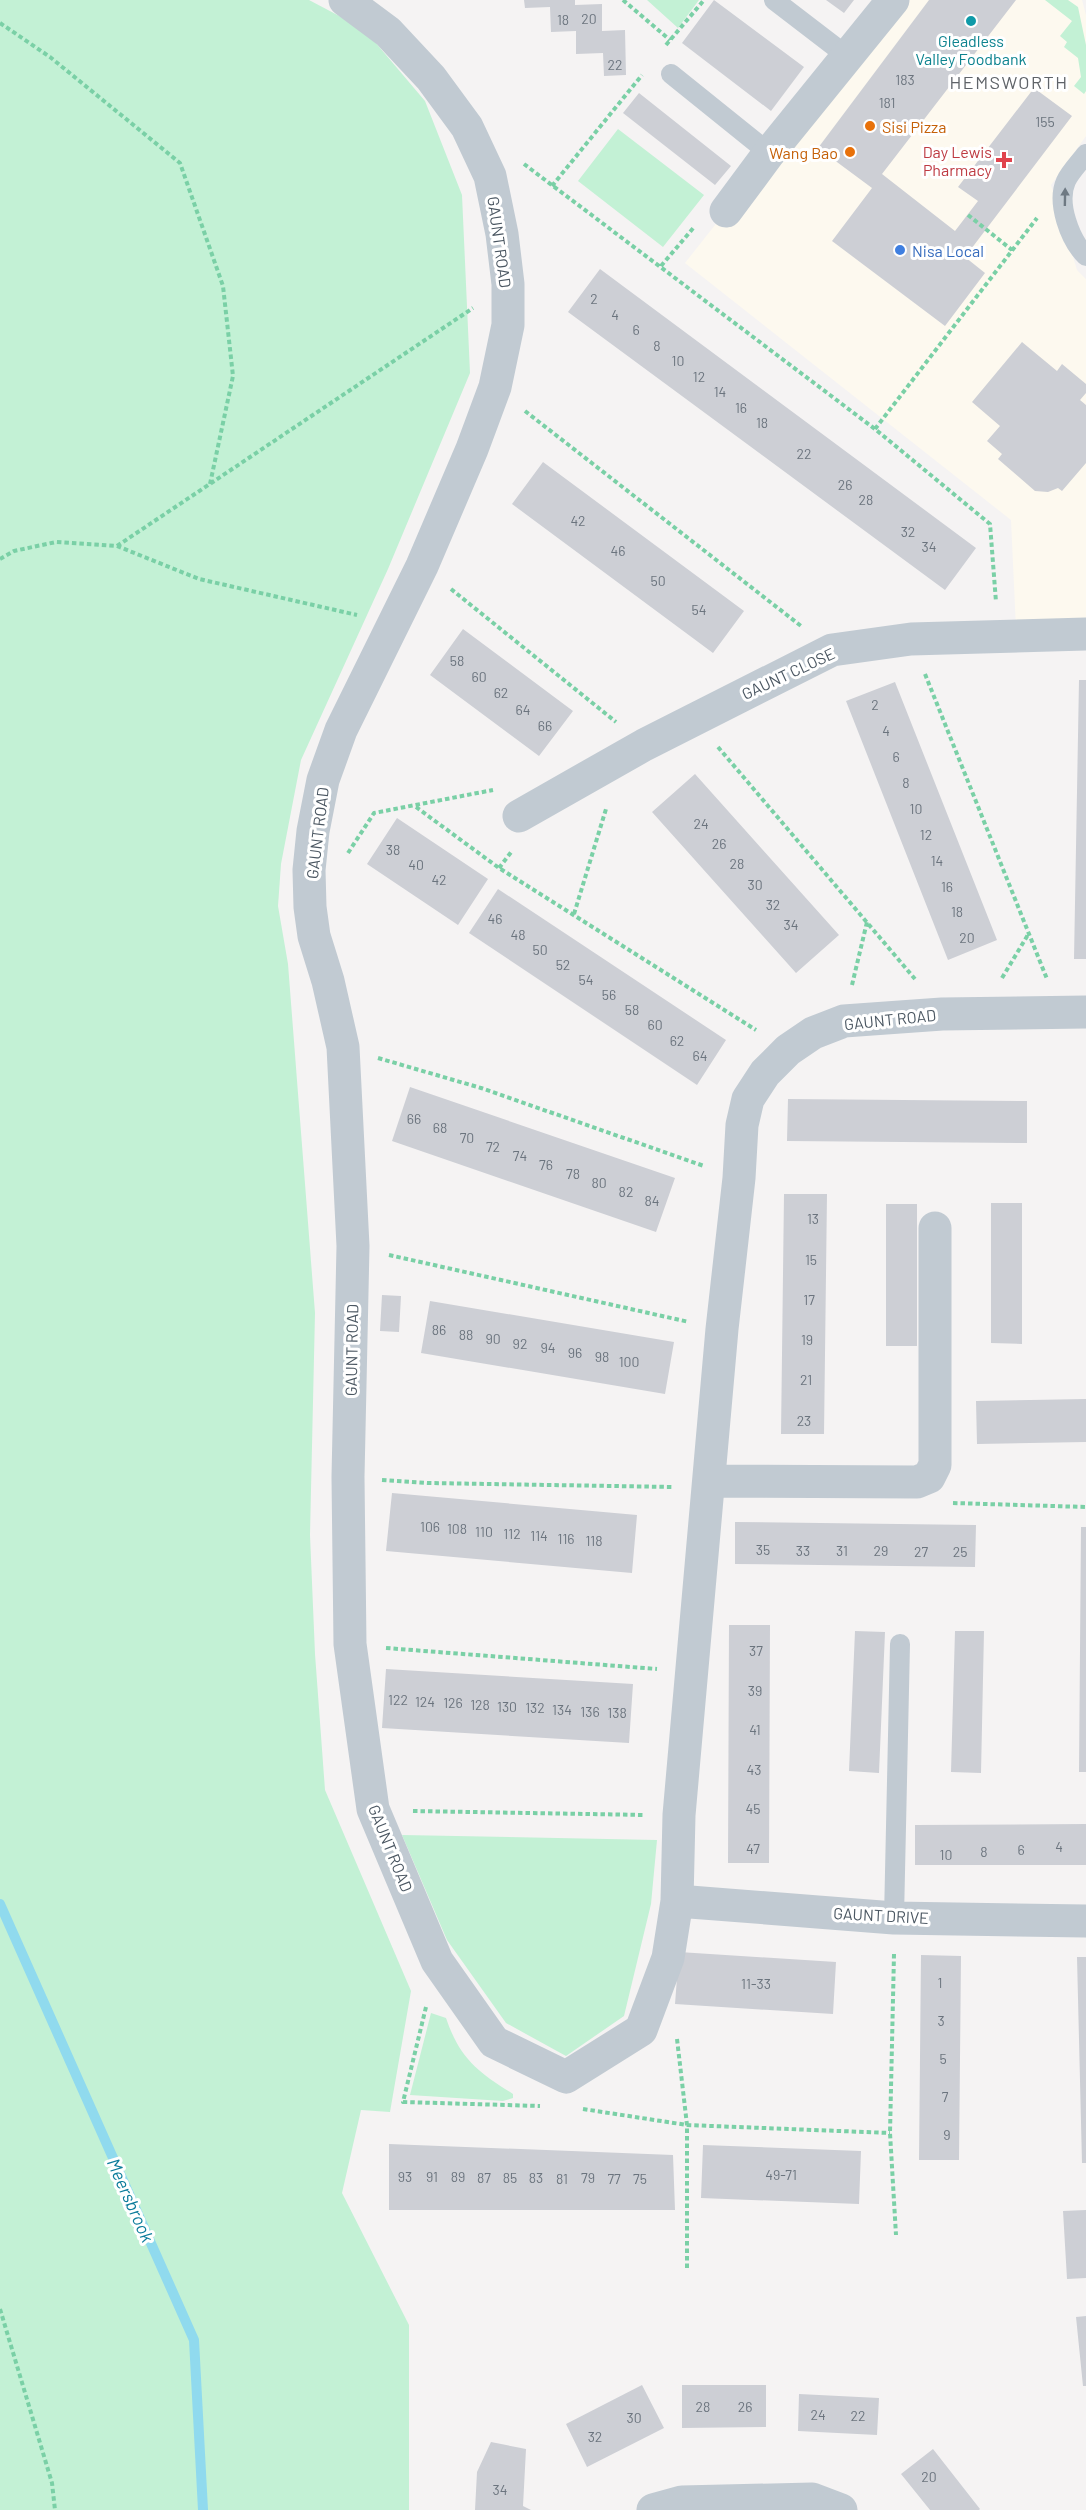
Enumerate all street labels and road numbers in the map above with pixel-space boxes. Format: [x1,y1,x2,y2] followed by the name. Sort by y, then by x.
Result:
[484,195,516,289] street label: GAUNT ROAD
[738,643,838,703] street label: GAUNT CLOSE
[302,786,332,880] street label: GAUNT ROAD
[843,1005,937,1033] street label: GAUNT ROAD
[341,1304,361,1396] street label: GAUNT ROAD
[365,1802,417,1894] street label: GAUNT ROAD
[833,1903,929,1927] street label: GAUNT DRIVE

